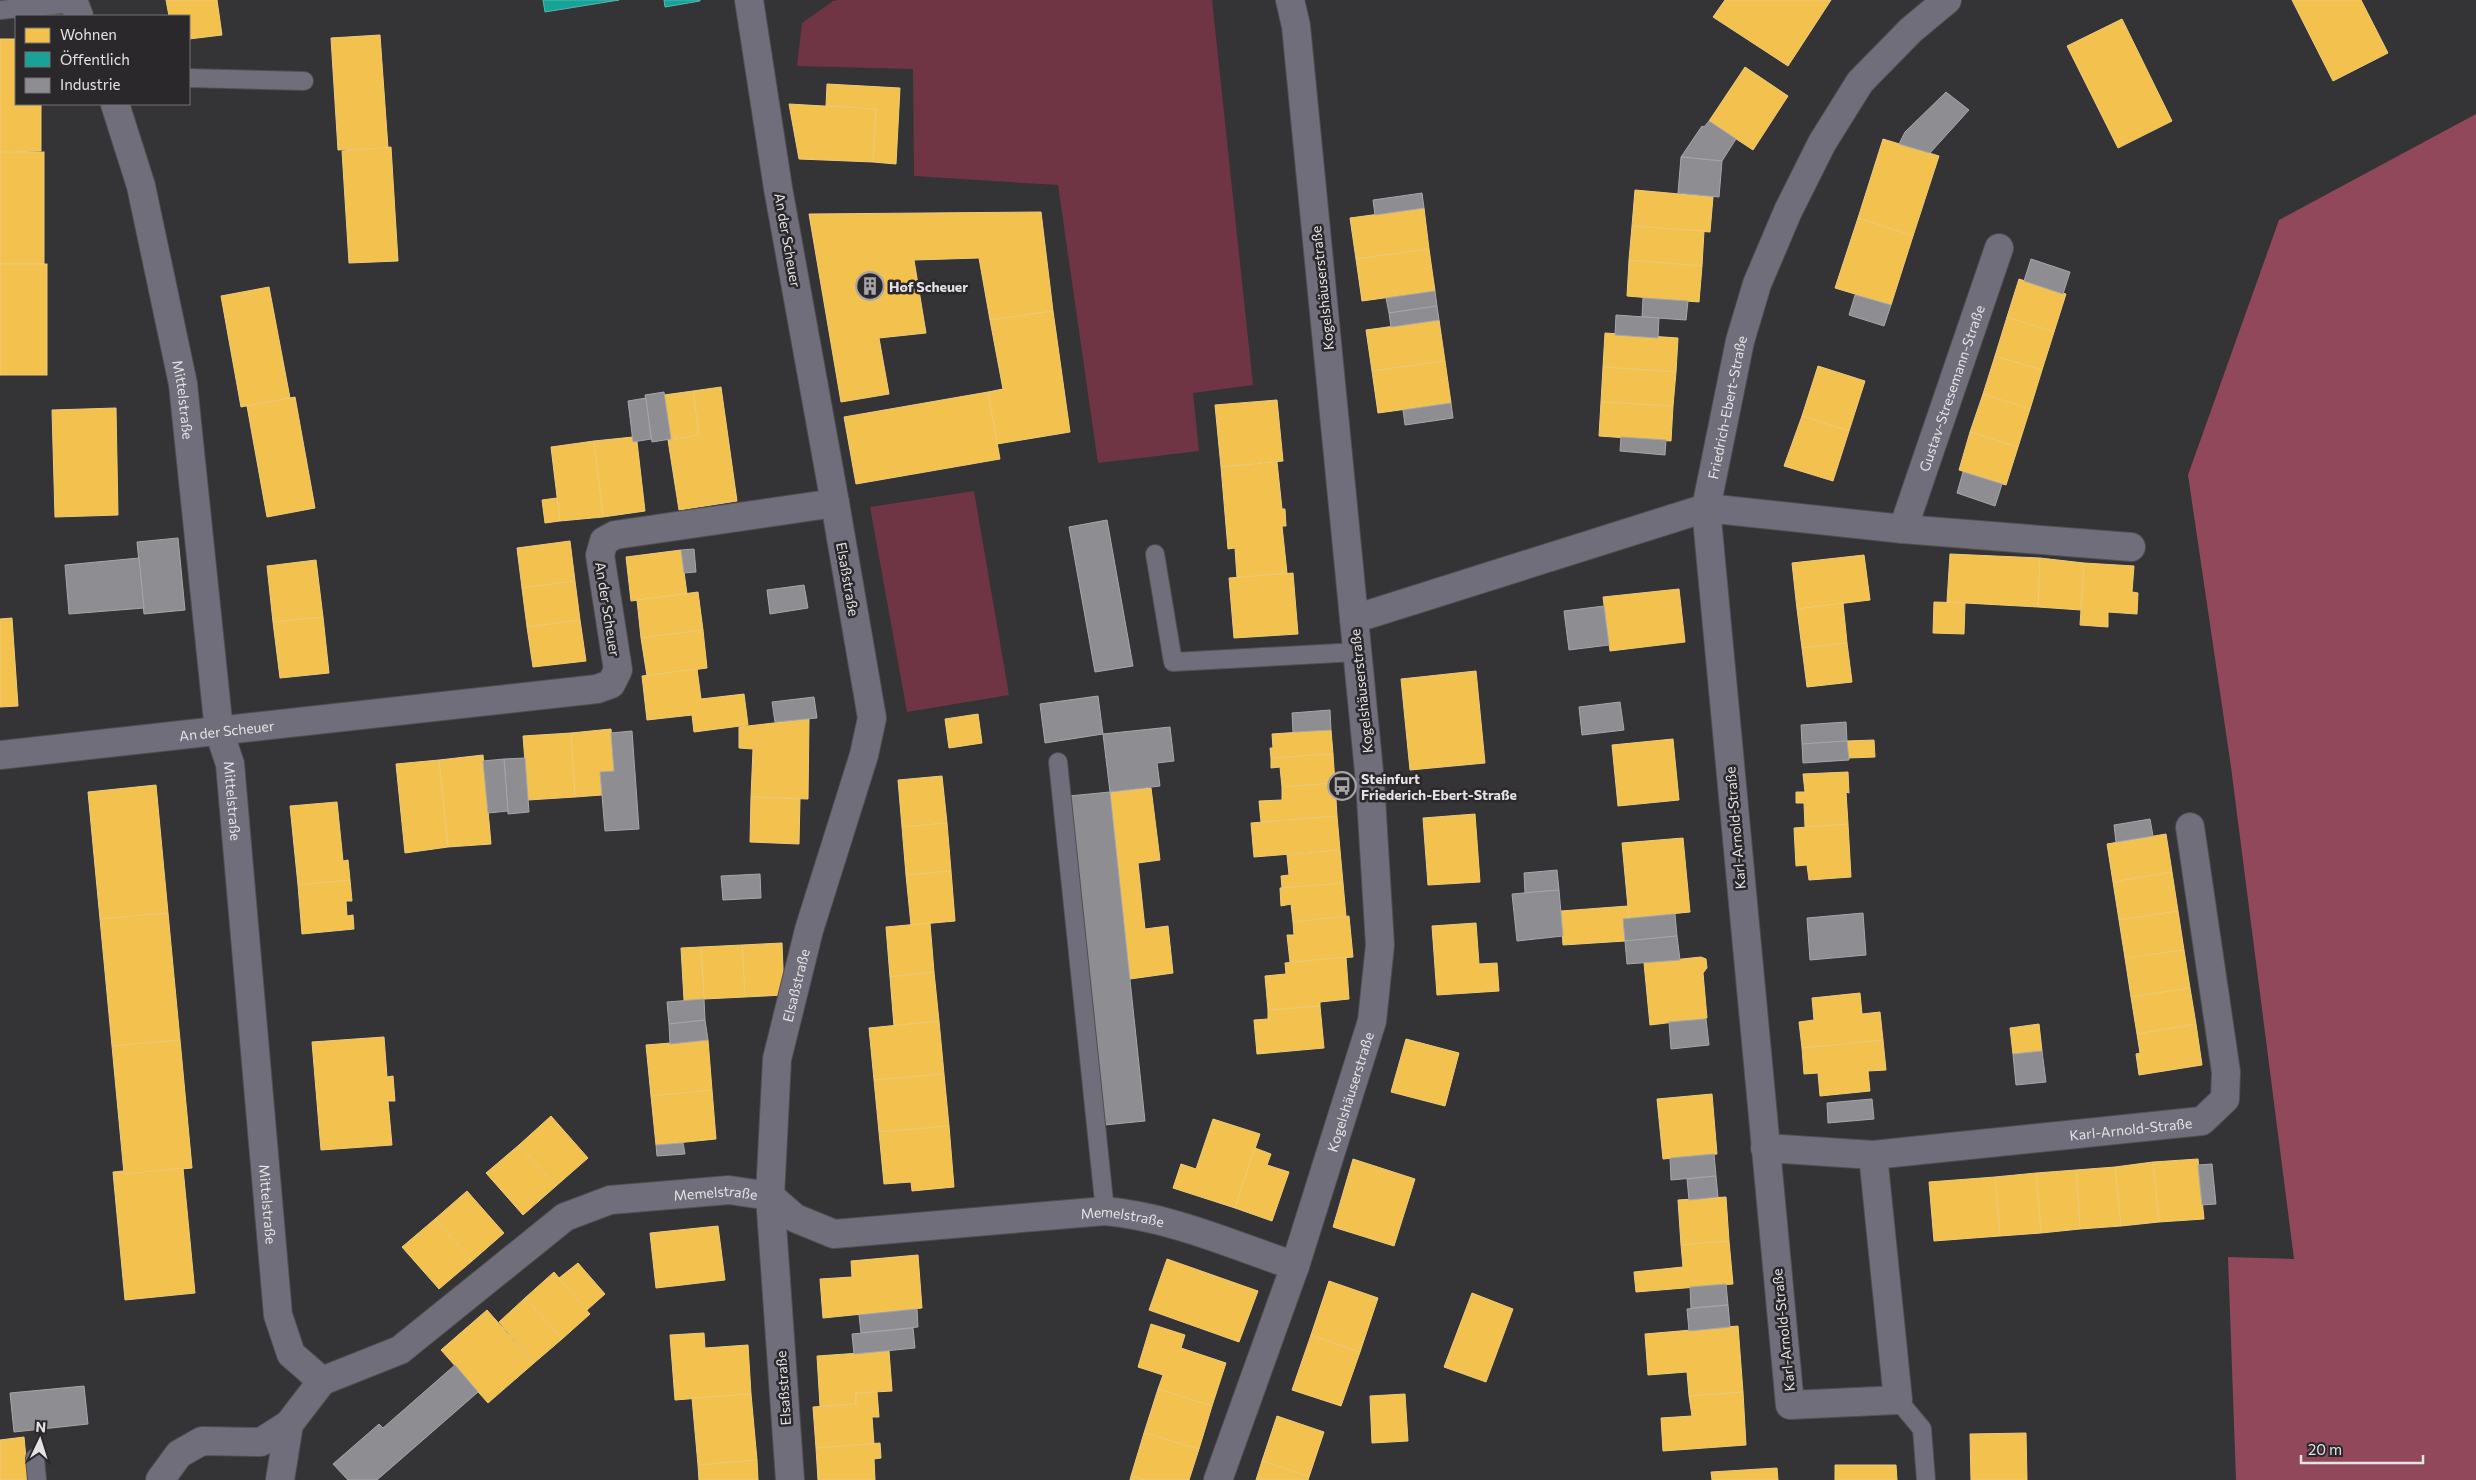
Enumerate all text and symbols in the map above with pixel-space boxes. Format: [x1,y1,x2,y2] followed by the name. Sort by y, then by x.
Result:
[15,15,190,105] legend
[60,25,117,43] text: Wohnen
[60,50,130,68] text: Öffentlich
[60,75,121,93] text: Industrie
[771,192,805,289] street label: An der Scheuer
[1307,225,1337,351] street label: Kogelshäuserstraße
[855,271,885,301] building icon: Hof Scheuer
[889,278,968,295] place label: Hof Scheuer
[1915,303,1987,473] street label: Gustav-Stresemann-Straße
[1704,333,1750,481] street label: Friedrich-Ebert-Straße
[170,358,197,440] street label: Mittelstraße
[833,541,863,617] street label: Elsaßstraße
[592,561,624,658] street label: An der Scheuer
[1346,628,1376,754] street label: Kogelshäuserstraße
[178,716,275,744] street label: An der Scheuer
[221,760,245,841] street label: Mittelstraße
[1721,766,1749,890] street label: Karl-Arnold-Straße
[1361,770,1517,803] place label: Steinfurt Friederich-Ebert-Straße
[1327,771,1357,801] bus stop icon: Steinfurt Friederich-Ebert-Straße
[778,947,813,1023] street label: Elsaßstraße
[1323,1030,1377,1154] street label: Kogelshäuserstraße
[2068,1114,2193,1143] street label: Karl-Arnold-Straße
[256,1164,280,1245] street label: Mittelstraße
[673,1181,759,1203] street label: Memelstraße
[1080,1202,1166,1230] street label: Memelstraße
[1768,1268,1798,1392] street label: Karl-Arnold-Straße
[772,1350,794,1426] street label: Elsaßstraße
[15,1415,65,1465] north arrow
[35,1418,47,1435] text: N
[2301,1432,2424,1464] scale bar
[2308,1440,2342,1458] text: 20 m

